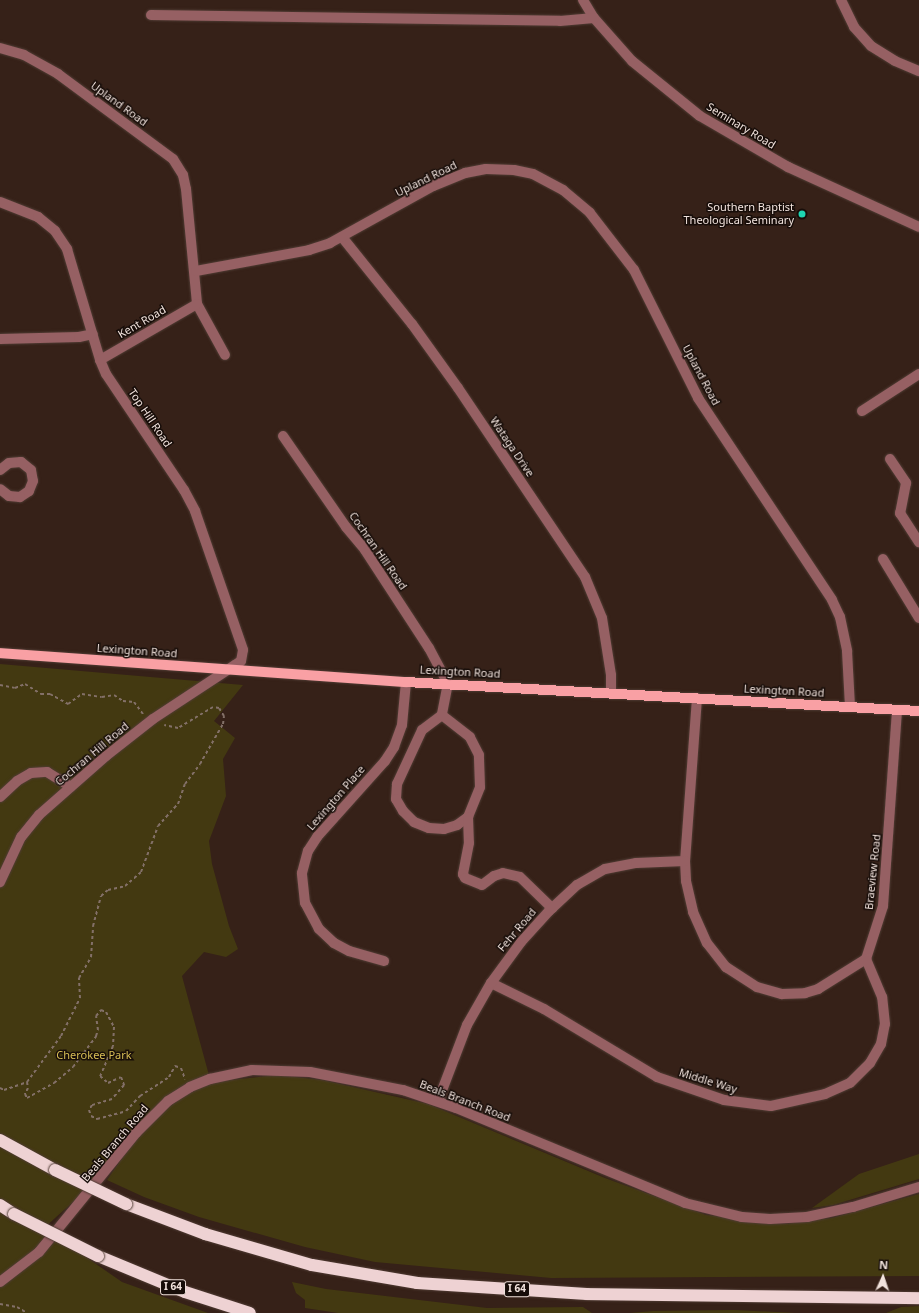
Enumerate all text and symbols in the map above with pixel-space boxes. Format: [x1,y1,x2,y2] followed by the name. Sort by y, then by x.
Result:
[88,79,150,129] street label: Upland Road
[704,100,778,152] street label: Seminary Road
[393,158,459,200] street label: Upland Road
[683,201,794,227] place label: Southern Baptist Theological Seminary
[797,209,807,219] marker: Southern Baptist Theological Seminary
[116,303,168,341] street label: Kent Road
[680,342,722,408] street label: Upland Road
[126,386,174,450] street label: Top Hill Road
[487,415,537,479] street label: Wataga Drive
[346,510,410,592] street label: Cochran Hill Road
[96,642,178,660] street label: Lexington Road
[419,663,501,681] street label: Lexington Road
[743,682,825,700] street label: Lexington Road
[53,719,131,789] street label: Cochran Hill Road
[304,763,368,833] street label: Lexington Place
[862,834,884,910] street label: Braeview Road
[495,906,539,954] street label: Fehr Road
[56,1048,132,1062] park label: Cherokee Park
[677,1066,739,1096] street label: Middle Way
[418,1078,512,1124] street label: Beals Branch Road
[79,1102,151,1184] street label: Beals Branch Road
[863,1257,903,1297] north arrow
[879,1257,889,1272] text: N
[160,1279,186,1295] road number: I 64
[504,1281,530,1297] road number: I 64

